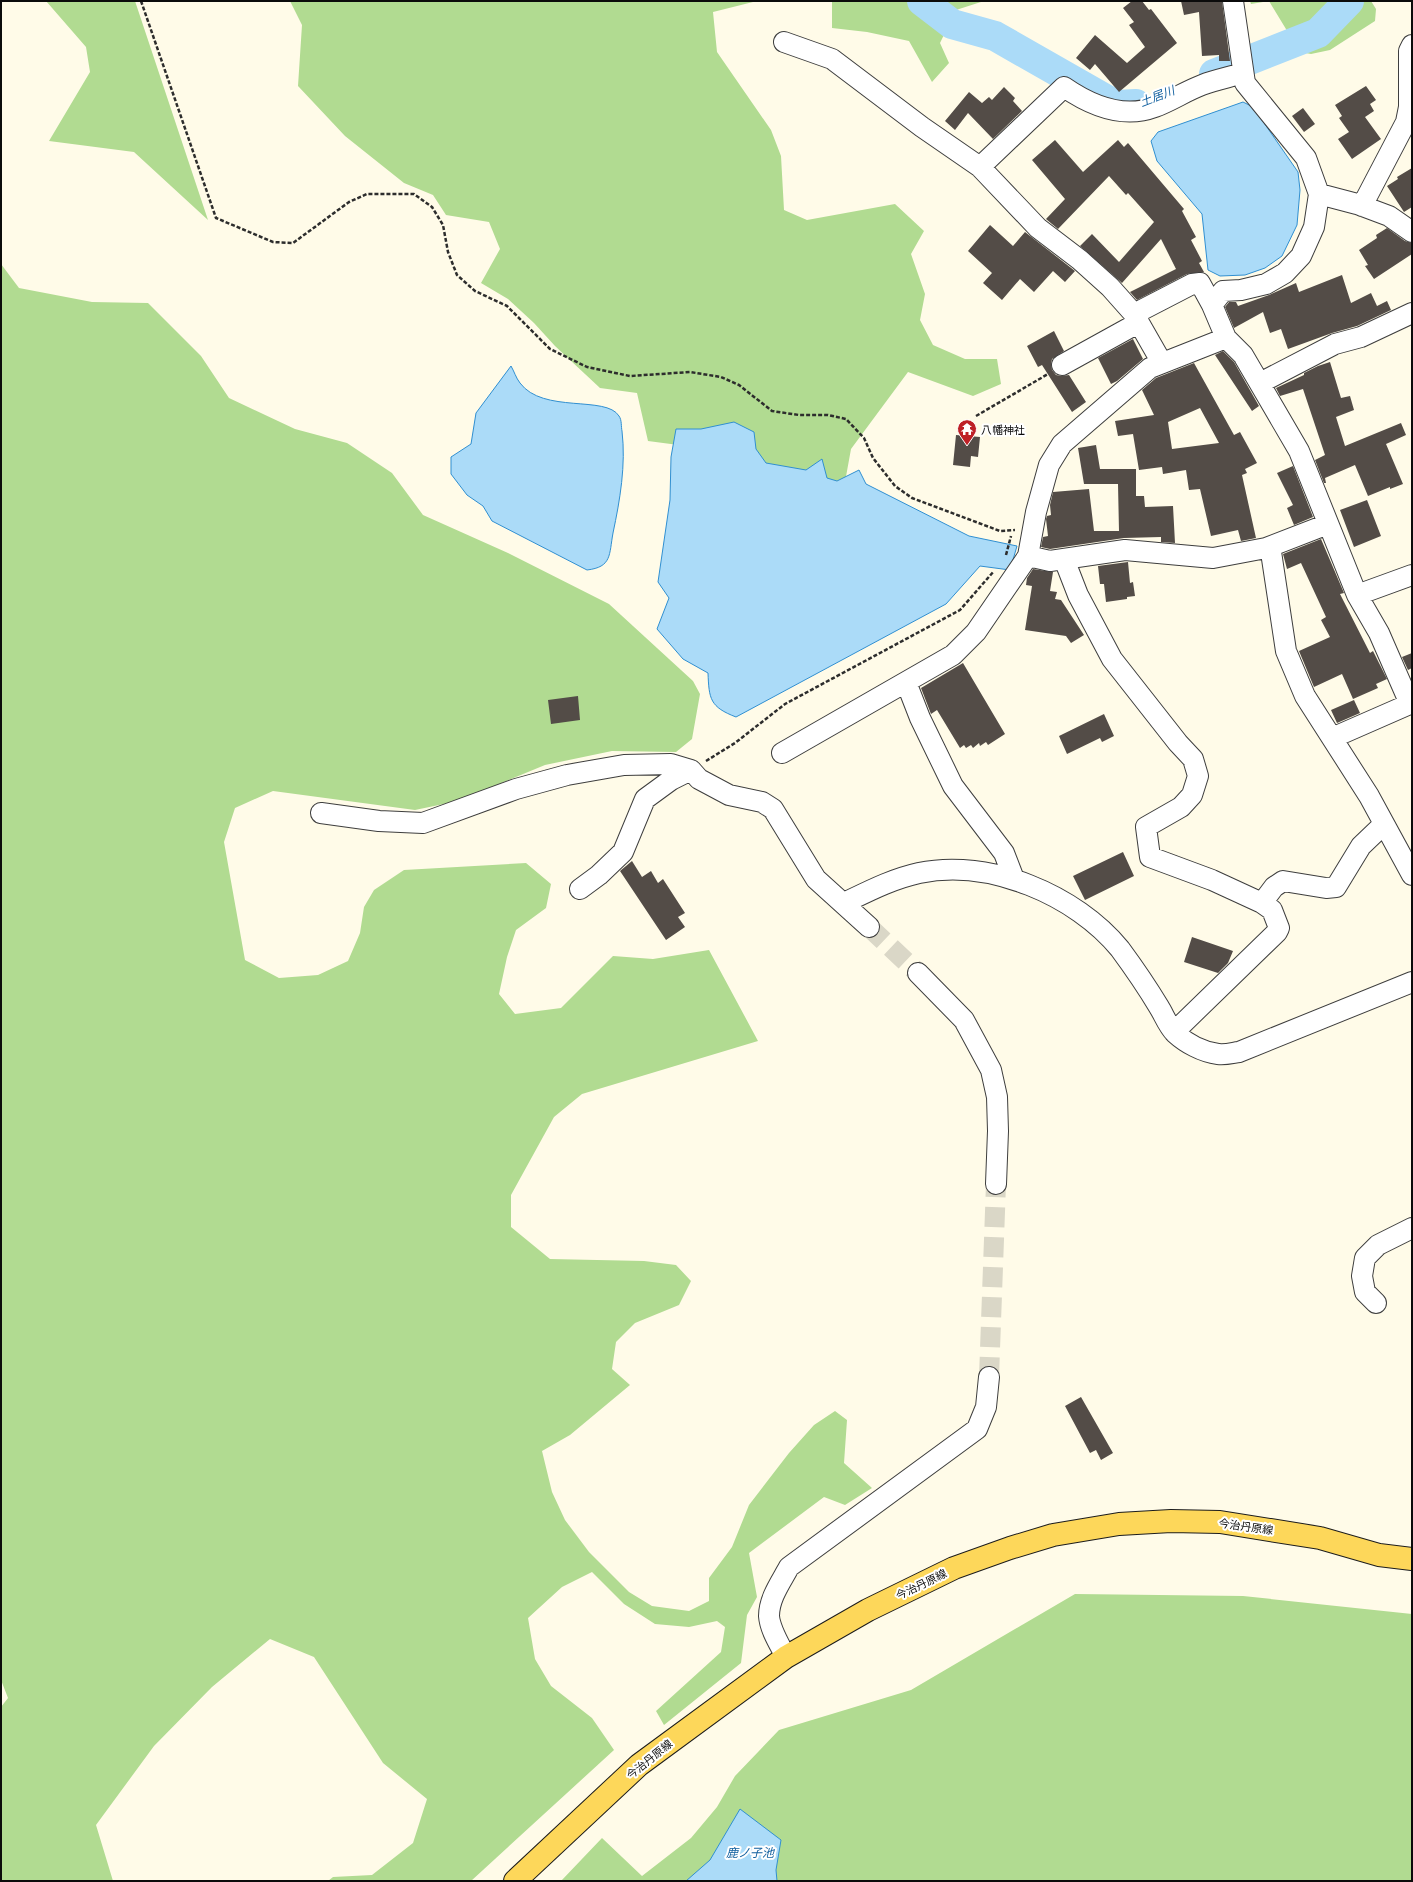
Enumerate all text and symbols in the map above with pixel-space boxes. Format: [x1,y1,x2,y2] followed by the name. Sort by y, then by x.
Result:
[1137,81,1179,110] water label: 土居川
[956,418,978,446] temple icon: 八幡神社
[981,422,1025,437] place label: 八幡神社
[1218,1515,1274,1537] street label: 今治丹原線
[893,1565,949,1603] street label: 今治丹原線
[623,1736,675,1782] street label: 今治丹原線
[726,1844,775,1861] water label: 鹿ノ子池

